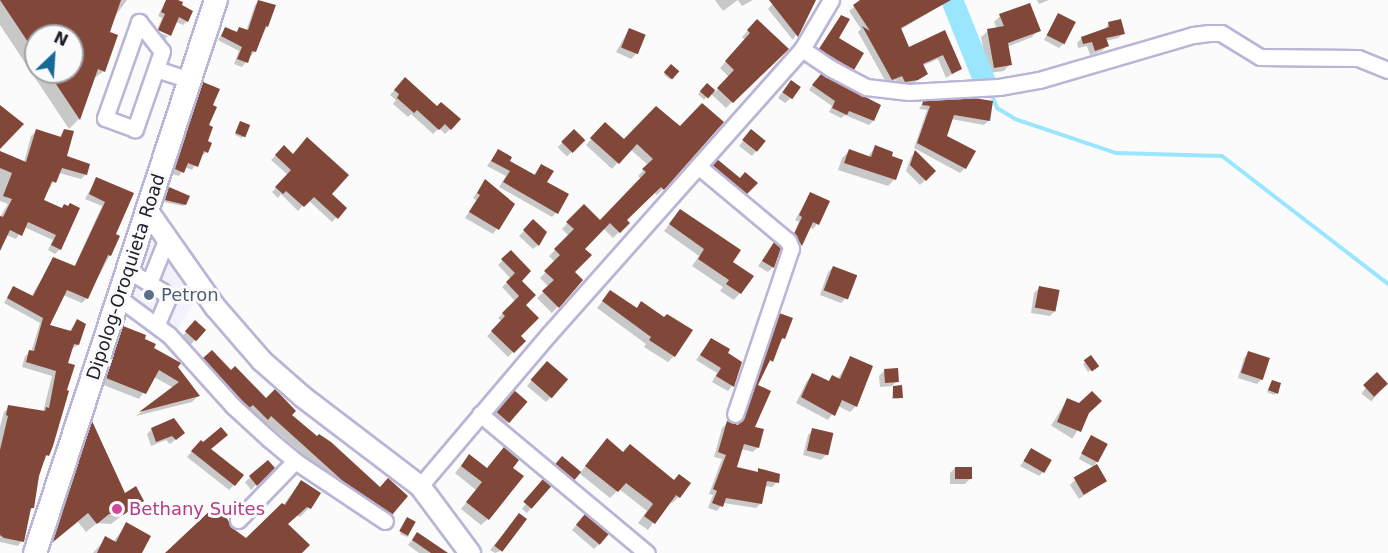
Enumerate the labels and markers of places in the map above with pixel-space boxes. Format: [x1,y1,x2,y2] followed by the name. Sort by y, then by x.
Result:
[161,284,219,306] place label: Petron
[142,288,156,302] marker: Petron
[129,498,265,520] place label: Bethany Suites
[110,502,124,516] marker: Bethany Suites

